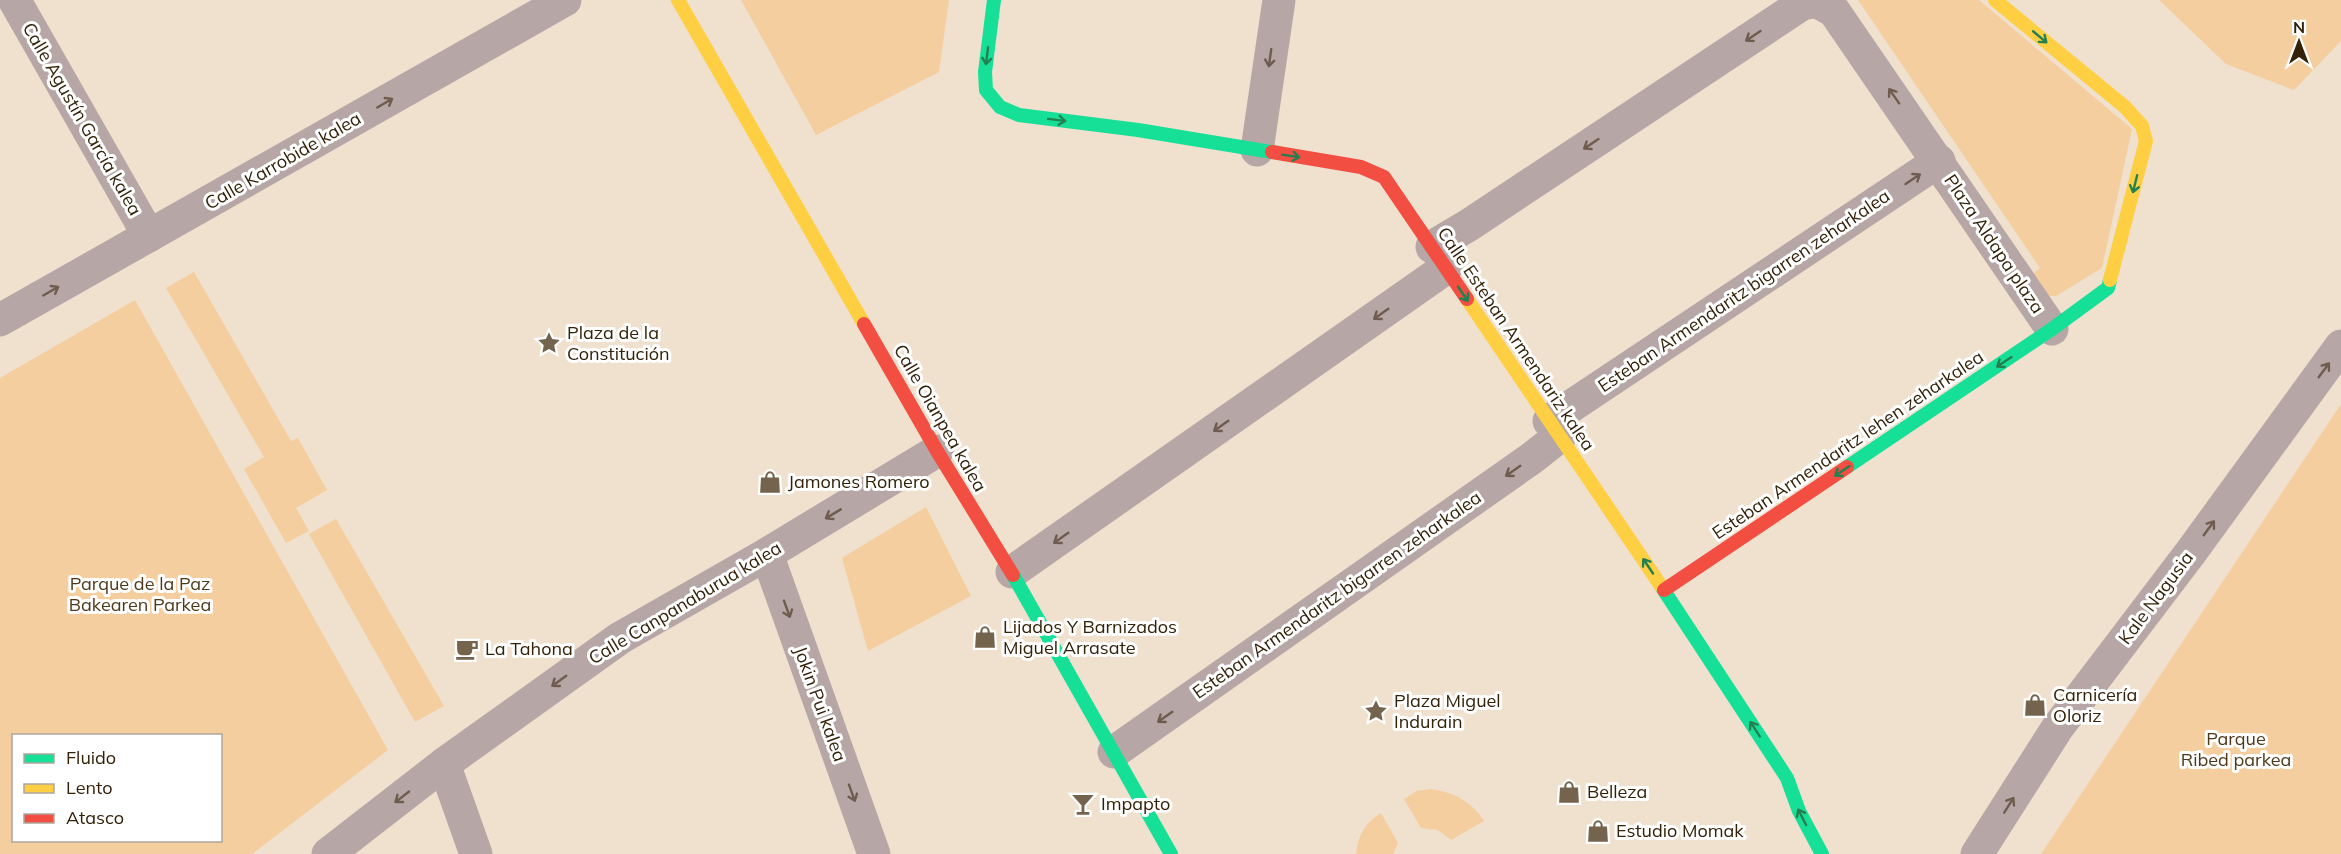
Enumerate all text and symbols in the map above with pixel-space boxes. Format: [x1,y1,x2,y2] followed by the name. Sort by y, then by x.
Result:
[2269,12,2329,72] north arrow
[2293,17,2305,37] text: N
[18,18,147,219] street label: Calle Agustín García kalea
[1745,30,1762,42] one-way arrow
[2032,31,2048,44] one-way arrow
[981,46,992,65] one-way arrow
[1265,47,1276,67] one-way arrow
[1887,88,1899,105] one-way arrow
[376,96,393,108] one-way arrow
[201,106,365,215] street label: Calle Karrobide kalea
[1046,115,1066,126] one-way arrow
[1583,138,1600,150] one-way arrow
[1281,150,1300,161] one-way arrow
[1939,170,2049,318] street label: Plaza Aldapa plaza
[1904,173,1920,185] one-way arrow
[2128,174,2140,193] one-way arrow
[1593,184,1894,397] street label: Esteban Armendaritz bigarren zeharkalea
[1433,222,1600,455] street label: Calle Esteban Armendariz kalea
[42,285,59,297] one-way arrow
[1457,285,1469,301] one-way arrow
[1373,308,1389,320] one-way arrow
[567,321,670,365] place label: Plaza de la Constitución
[536,330,562,356] place icon: Plaza de la Constitución
[889,340,992,496] street label: Calle Oianpea kalea
[1708,345,1988,544] street label: Esteban Armendaritz lehen zeharkalea
[1996,356,2012,368] one-way arrow
[2317,362,2330,378] one-way arrow
[1213,420,1230,432] one-way arrow
[1505,465,1522,477] one-way arrow
[1834,465,1851,477] one-way arrow
[757,469,783,495] shop icon: Jamones Romero
[788,470,930,493] place label: Jamones Romero
[1188,486,1486,704] street label: Esteban Armendaritz bigarren zeharkalea
[825,508,842,520] one-way arrow
[2203,520,2215,536] one-way arrow
[1054,532,1070,544] one-way arrow
[584,536,785,669] street label: Calle Canpanaburua kalea
[2113,547,2198,649] street label: Kale Nagusia
[1642,558,1654,575] one-way arrow
[69,572,211,616] park label: Parque de la Paz Bakearen Parkea
[782,599,793,618] one-way arrow
[1003,615,1177,659] place label: Lijados Y Barnizados Miguel Arrasate
[972,624,998,650] shop icon: Lijados Y Barnizados Miguel Arrasate
[454,636,480,662] cafe icon: La Tahona
[485,637,573,660] place label: La Tahona
[789,643,852,765] street label: Jokin Pui kalea
[552,675,568,687] one-way arrow
[2053,683,2137,727] place label: Carnicería Oloriz
[1394,689,1501,733] place label: Plaza Miguel Indurain
[2022,692,2048,718] shop icon: Carnicería Oloriz
[1363,698,1389,724] place icon: Plaza Miguel Indurain
[1157,711,1173,723] one-way arrow
[1749,721,1761,738] one-way arrow
[2181,727,2291,771] park label: Parque Ribed parkea
[12,734,222,842] legend
[66,746,116,769] text: Fluido
[66,776,113,799] text: Lento
[1556,779,1582,805] shop icon: Belleza
[1587,780,1647,803] place label: Belleza
[847,783,858,802] one-way arrow
[394,790,410,803] one-way arrow
[1070,791,1096,817] bar icon: Impapto
[1101,792,1170,815] place label: Impapto
[2002,796,2015,813] one-way arrow
[66,806,124,829] text: Atasco
[1796,808,1808,826] one-way arrow
[1585,818,1611,844] shop icon: Estudio Momak
[1616,819,1744,842] place label: Estudio Momak

